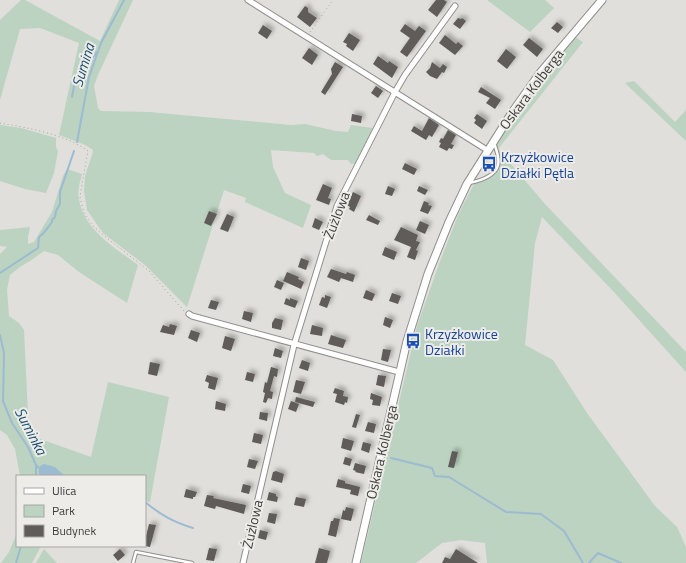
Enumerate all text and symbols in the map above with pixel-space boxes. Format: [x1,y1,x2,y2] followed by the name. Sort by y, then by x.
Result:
[65,39,101,90] water label: Sumina
[494,44,568,134] street label: Oskara Kolberga
[501,146,574,183] place label: Krzyżkowice Działki Pętla
[480,155,498,173] bus stop icon: Krzyżkowice Działki Pętla
[317,188,355,242] street label: Żużlowa
[425,323,498,360] place label: Krzyżkowice Działki
[404,332,422,350] bus stop icon: Krzyżkowice Działki
[9,403,54,460] water label: Suminka
[360,403,402,501] street label: Oskara Kolberga
[16,475,146,547] legend
[52,481,76,500] text: Ulica
[236,498,268,550] street label: Żużlowa
[52,501,75,520] text: Park
[52,521,96,540] text: Budynek

